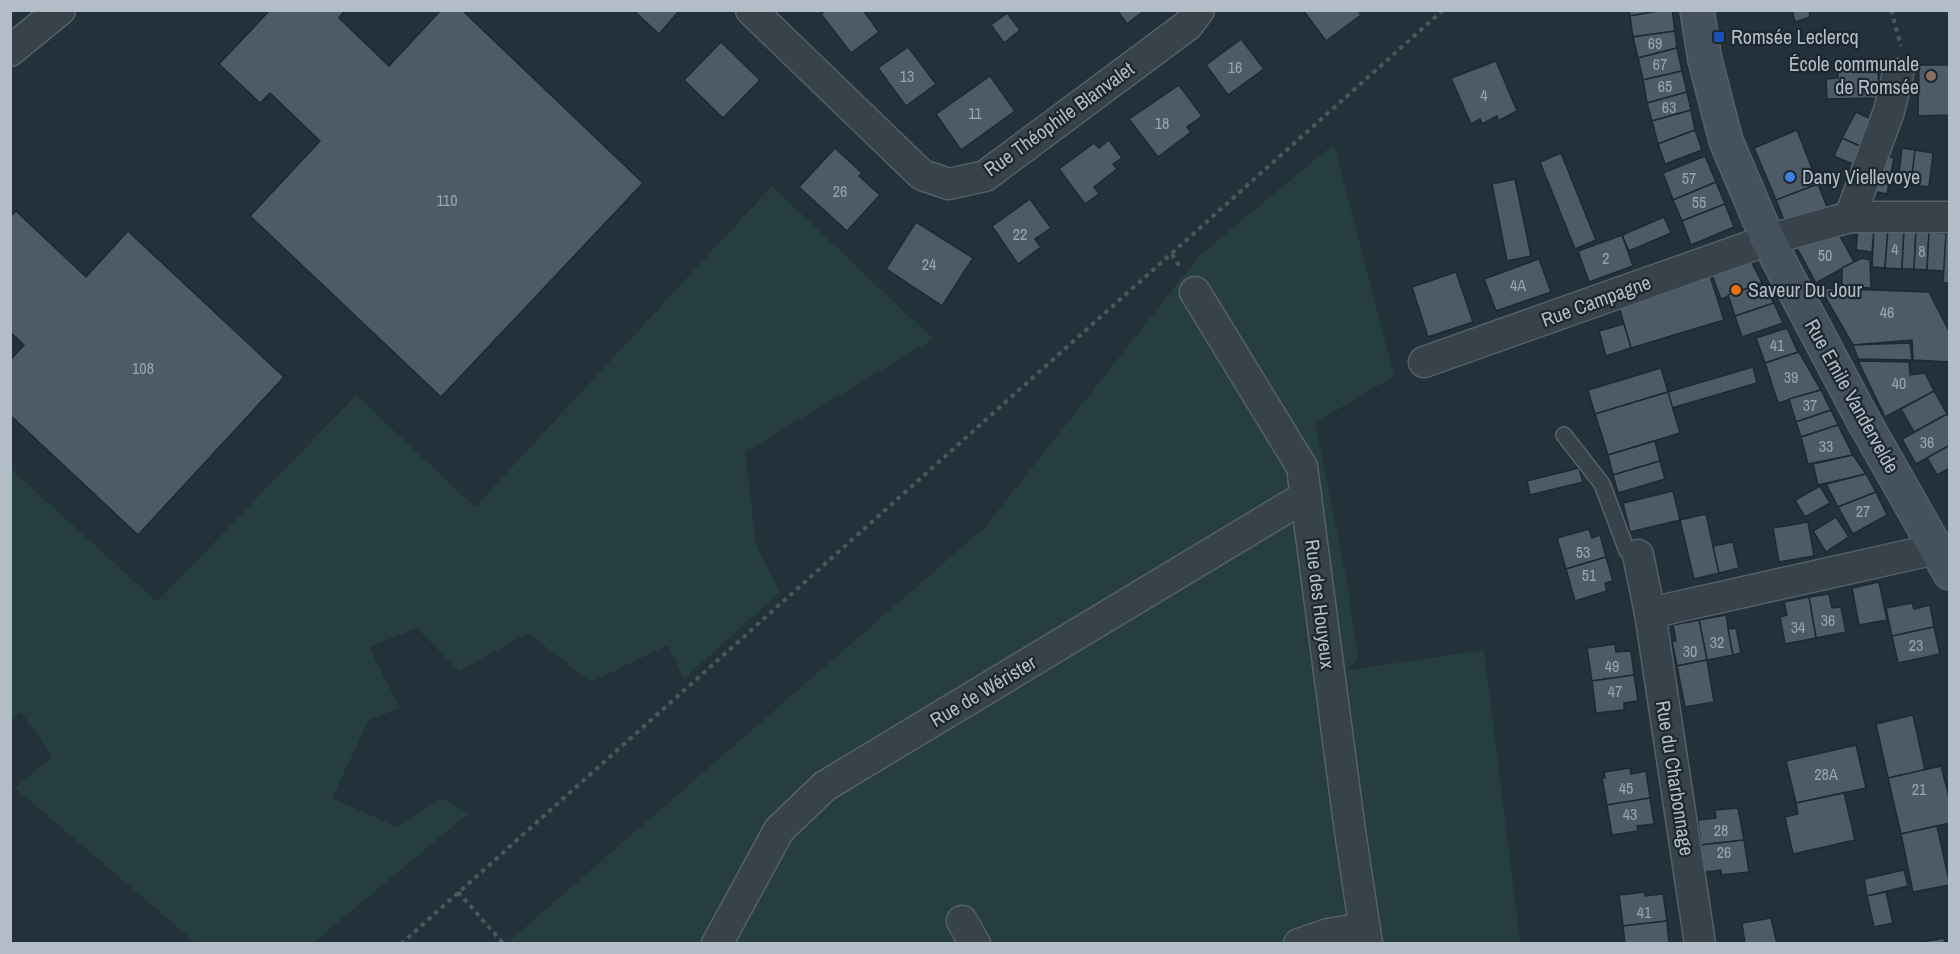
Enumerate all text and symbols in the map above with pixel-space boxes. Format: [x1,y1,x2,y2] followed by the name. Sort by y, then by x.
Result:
[1731,23,1859,50] place label: Romsée Leclercq
[1712,30,1726,44] marker: Romsée Leclercq
[1648,32,1662,54] house number: 69
[1789,50,1919,100] place label: École communale de Romsée
[1653,53,1667,75] house number: 67
[978,55,1140,182] street label: Rue Théophile Blanvalet
[1228,56,1242,78] house number: 16
[900,65,914,87] house number: 13
[1924,69,1938,83] marker: École communale de Romsée
[1658,75,1672,97] house number: 65
[1480,84,1488,106] house number: 4
[1662,96,1676,118] house number: 63
[968,102,983,124] house number: 11
[1155,112,1169,134] house number: 18
[1802,163,1920,190] place label: Dany Viellevoye
[1682,167,1696,189] house number: 57
[1783,170,1797,184] marker: Dany Viellevoye
[833,180,847,202] house number: 26
[437,189,457,211] house number: 110
[1692,191,1706,213] house number: 55
[1013,223,1027,245] house number: 22
[1891,238,1899,260] house number: 4
[1918,240,1926,262] house number: 8
[1818,244,1832,266] house number: 50
[1602,247,1610,269] house number: 2
[922,253,936,275] house number: 24
[1537,268,1654,333] street label: Rue Campagne
[1510,274,1526,296] house number: 4A
[1748,276,1862,303] place label: Saveur Du Jour
[1729,283,1743,297] marker: Saveur Du Jour
[1880,301,1894,323] house number: 46
[1799,314,1906,478] street label: Rue Emile Vandervelde
[1770,334,1785,356] house number: 41
[132,357,154,379] house number: 108
[1784,366,1798,388] house number: 39
[1892,372,1906,394] house number: 40
[1803,394,1817,416] house number: 37
[1920,431,1934,453] house number: 36
[1819,435,1833,457] house number: 33
[1856,500,1870,522] house number: 27
[1299,538,1342,671] street label: Rue des Houyeux
[1576,541,1590,563] house number: 53
[1582,564,1597,586] house number: 51
[1821,609,1835,631] house number: 36
[1791,616,1805,638] house number: 34
[1710,631,1724,653] house number: 32
[1909,634,1923,656] house number: 23
[1683,640,1697,662] house number: 30
[925,648,1041,733] street label: Rue de Wérister
[1605,655,1619,677] house number: 49
[1608,680,1622,702] house number: 47
[1650,698,1701,857] street label: Rue du Charbonnage
[1814,763,1838,785] house number: 28A
[1619,777,1633,799] house number: 45
[1912,778,1927,800] house number: 21
[1623,803,1637,825] house number: 43
[1714,819,1728,841] house number: 28
[1717,841,1731,863] house number: 26
[1637,901,1652,923] house number: 41

